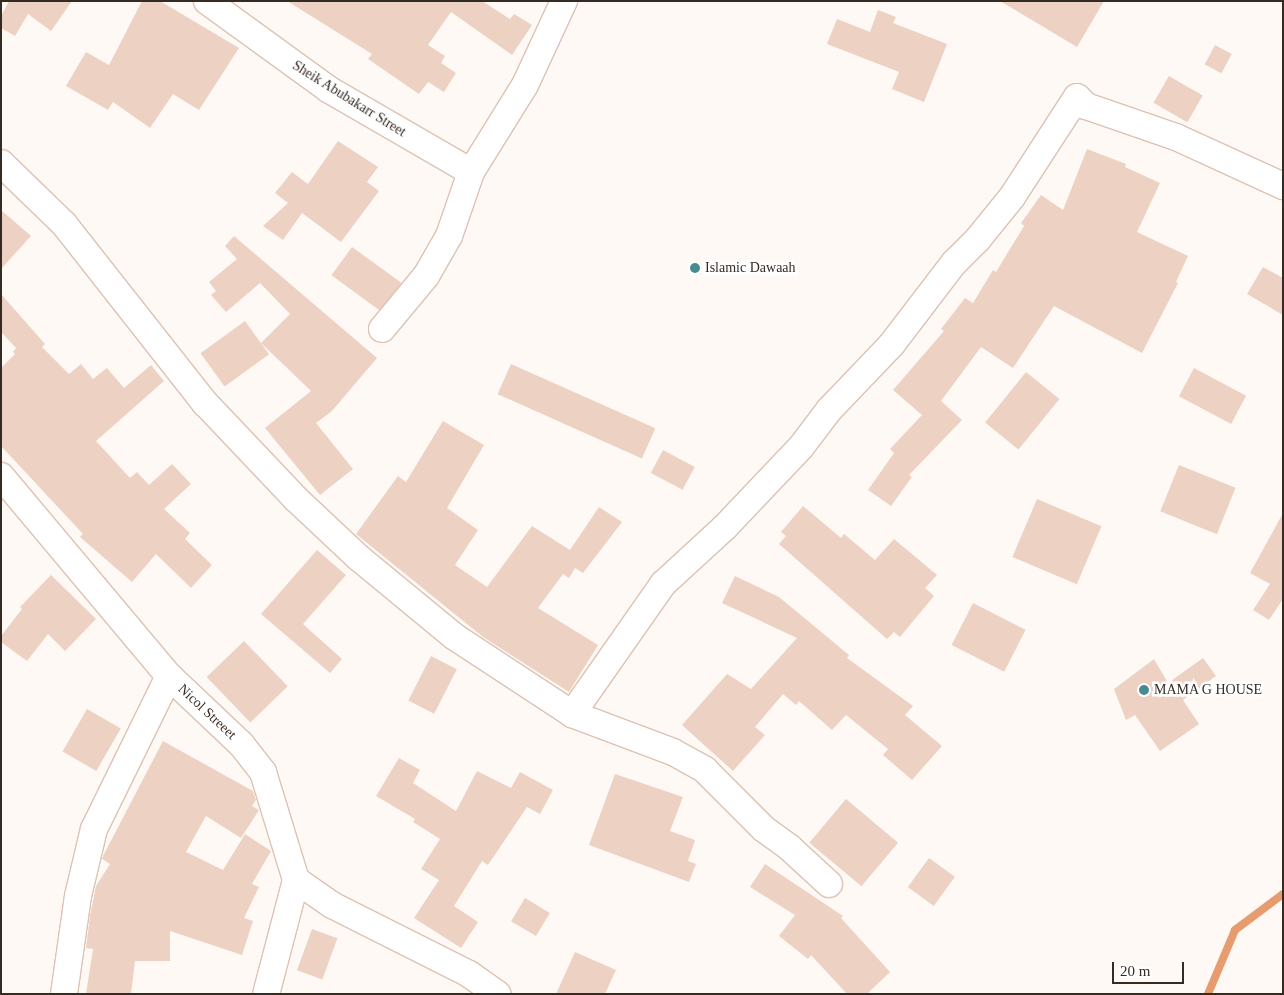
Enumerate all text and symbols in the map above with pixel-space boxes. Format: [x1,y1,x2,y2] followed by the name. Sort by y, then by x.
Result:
[289,57,409,141] street label: Sheik Abubakarr Street
[705,260,796,276] place label: Islamic Dawaah
[689,262,701,274] marker: Islamic Dawaah
[174,681,240,743] street label: Nicol Streeet
[1154,682,1263,698] place label: MAMA G HOUSE
[1138,684,1150,696] marker: MAMA G HOUSE
[1114,952,1186,984] scale bar
[1120,963,1150,979] text: 20 m

